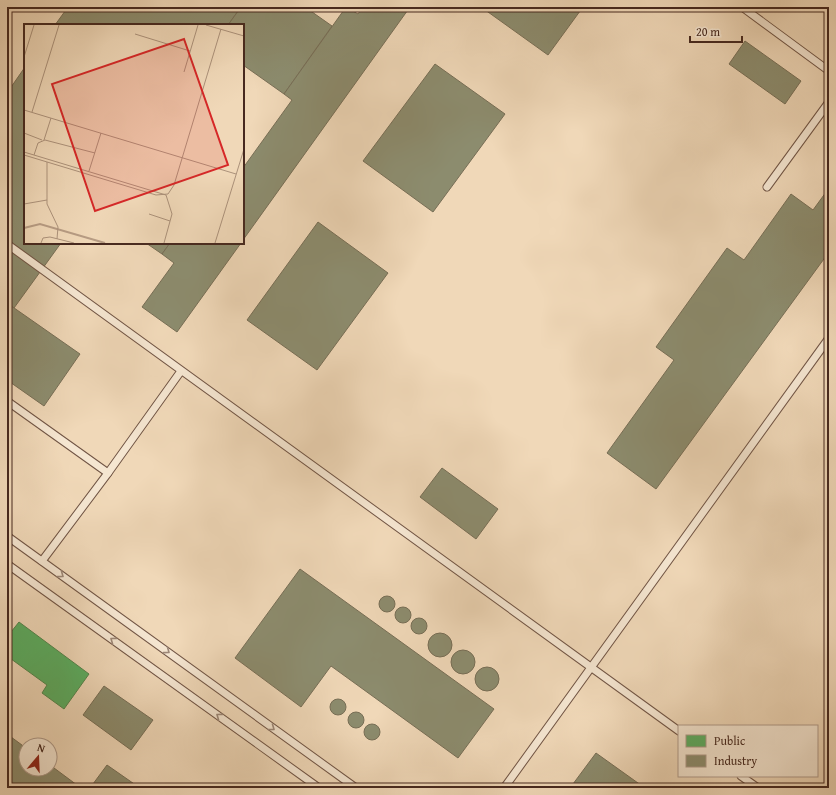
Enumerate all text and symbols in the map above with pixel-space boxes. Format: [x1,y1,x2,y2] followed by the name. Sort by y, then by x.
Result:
[690,18,742,44] scale bar
[696,23,720,40] text: 20 m
[24,24,244,244] inset map
[57,570,64,577] one-way arrow
[111,638,118,645] one-way arrow
[162,647,169,654] one-way arrow
[216,713,223,721] one-way arrow
[268,723,275,730] one-way arrow
[678,725,818,777] legend
[714,732,746,749] text: Public
[18,737,58,777] north arrow
[35,739,48,757] text: N
[714,752,757,769] text: Industry

